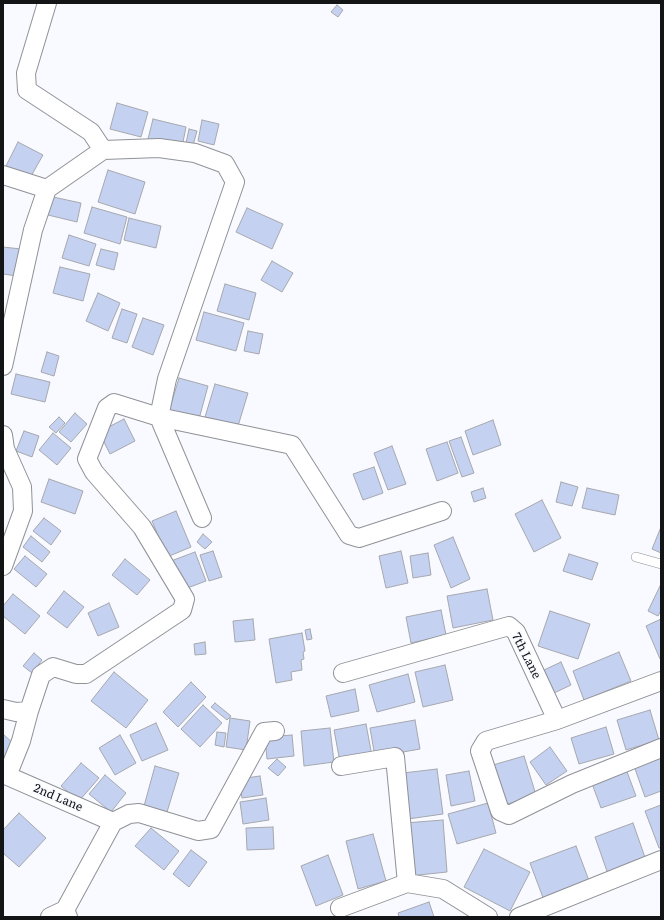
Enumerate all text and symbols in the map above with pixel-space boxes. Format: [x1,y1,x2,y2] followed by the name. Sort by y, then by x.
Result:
[508,631,544,681] street label: 7th Lane
[31,781,85,815] street label: 2nd Lane

